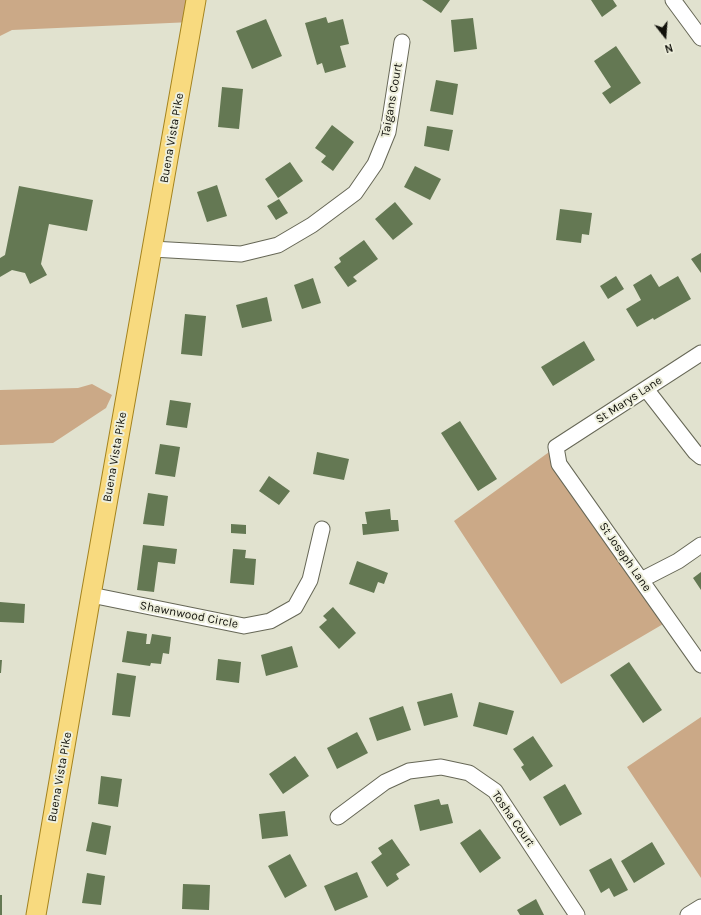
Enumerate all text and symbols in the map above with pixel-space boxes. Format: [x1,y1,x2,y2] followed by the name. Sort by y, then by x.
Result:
[645,16,685,56] north arrow
[663,41,674,55] text: N
[378,62,406,138] street label: Taigans Court
[157,92,187,184] street label: Buena Vista Pike
[593,373,665,427] street label: St Marys Lane
[100,411,130,503] street label: Buena Vista Pike
[596,520,654,594] street label: St Joseph Lane
[139,598,239,632] street label: Shawnwood Circle
[45,731,75,823] street label: Buena Vista Pike
[489,788,537,850] street label: Tosha Court

